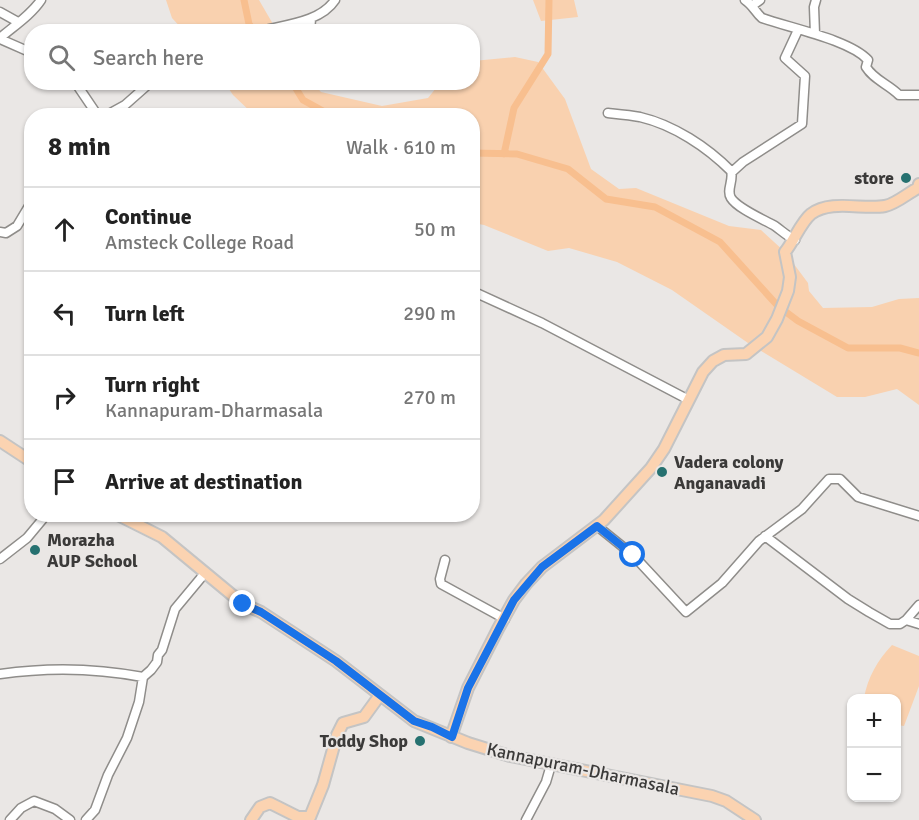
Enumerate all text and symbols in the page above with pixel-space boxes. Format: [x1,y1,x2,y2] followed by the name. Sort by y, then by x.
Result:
[24,24,480,90] search box
[45,41,78,74] icon: search
[93,44,204,71] text: Search here
[48,131,111,163] text: 8 min
[346,135,456,160] text: Walk · 610 m
[854,167,894,189] place label: store
[899,171,913,185] marker: store
[105,203,192,230] text: Continue
[48,213,81,246] icon: ahead
[414,217,456,242] text: 50 m
[105,230,294,255] text: Amsteck College Road
[48,297,81,330] icon: left
[105,300,185,327] text: Turn left
[403,301,456,326] text: 290 m
[105,371,200,398] text: Turn right
[48,381,81,414] icon: right
[403,385,456,410] text: 270 m
[105,398,323,423] text: Kannapuram-Dharmasala
[674,451,784,494] place label: Vadera colony Anganavadi
[48,465,81,498] icon: arrive
[655,465,669,479] marker: Vadera colony Anganavadi
[105,468,302,495] text: Arrive at destination
[47,529,138,572] place label: Morazha AUP School
[619,541,645,567] route start
[28,543,42,557] marker: Morazha AUP School
[229,590,255,616] route end
[847,694,901,802] map controls
[847,694,901,748] button: +
[320,730,408,752] place label: Toddy Shop
[413,734,427,748] marker: Toddy Shop
[485,738,681,800] street label: Kannapuram-Dharmasala
[847,748,901,802] button: −

